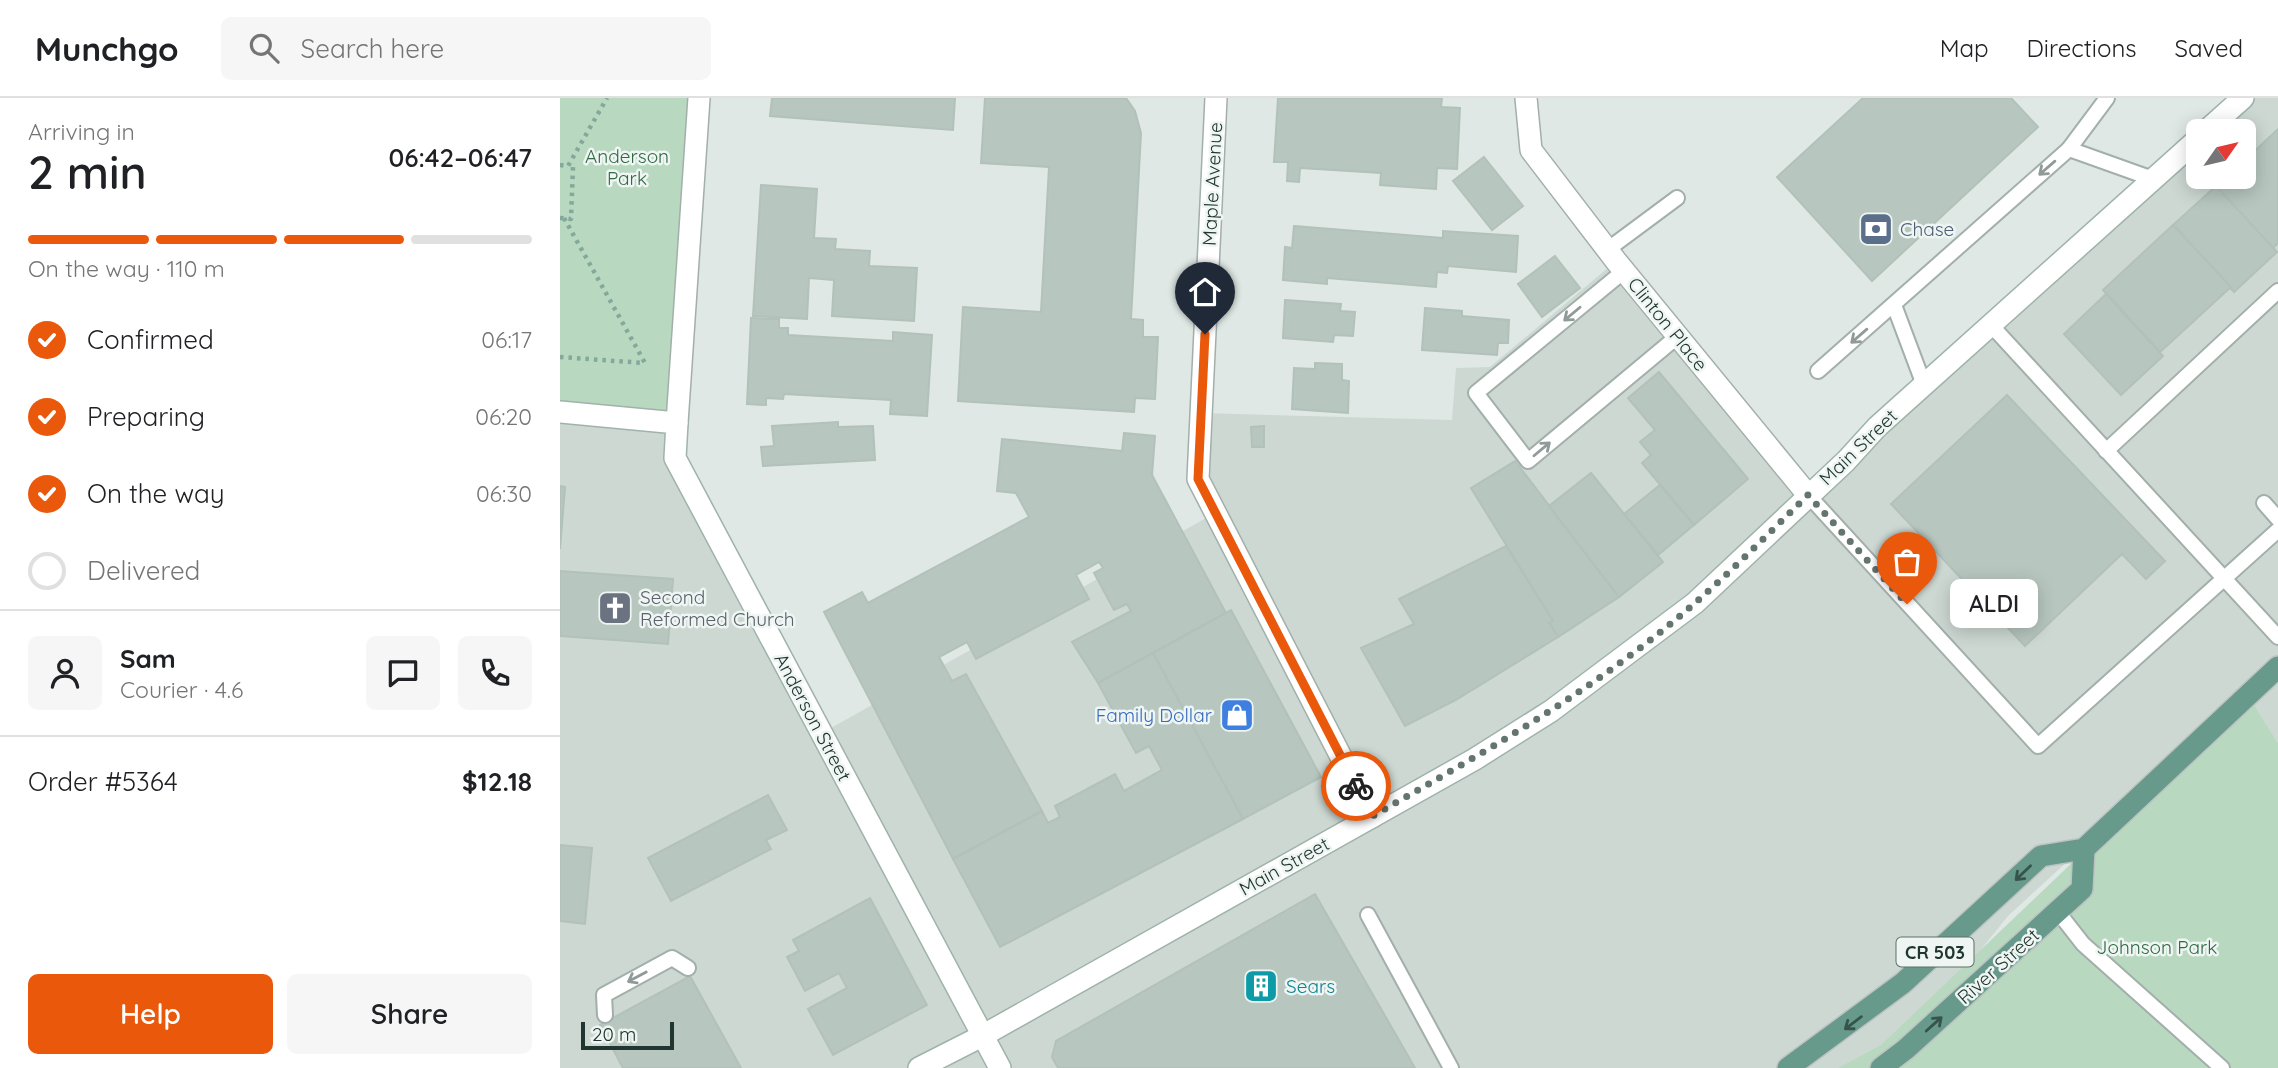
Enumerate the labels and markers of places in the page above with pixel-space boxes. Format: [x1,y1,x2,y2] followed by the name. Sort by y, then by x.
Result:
[1857,210,1895,248] bank icon: Chase
[1900,217,1954,241] place label: Chase
[1175,262,1235,334] pin
[1877,532,1937,604] pin
[1949,580,2036,628] callout: ALDI
[640,585,795,631] place label: Second Reformed Church
[596,589,634,627] church icon: Second Reformed Church
[1218,696,1256,734] shop icon: Family Dollar
[1096,703,1213,727] place label: Family Dollar
[1242,967,1280,1005] building icon: Sears
[1286,974,1335,998] place label: Sears

